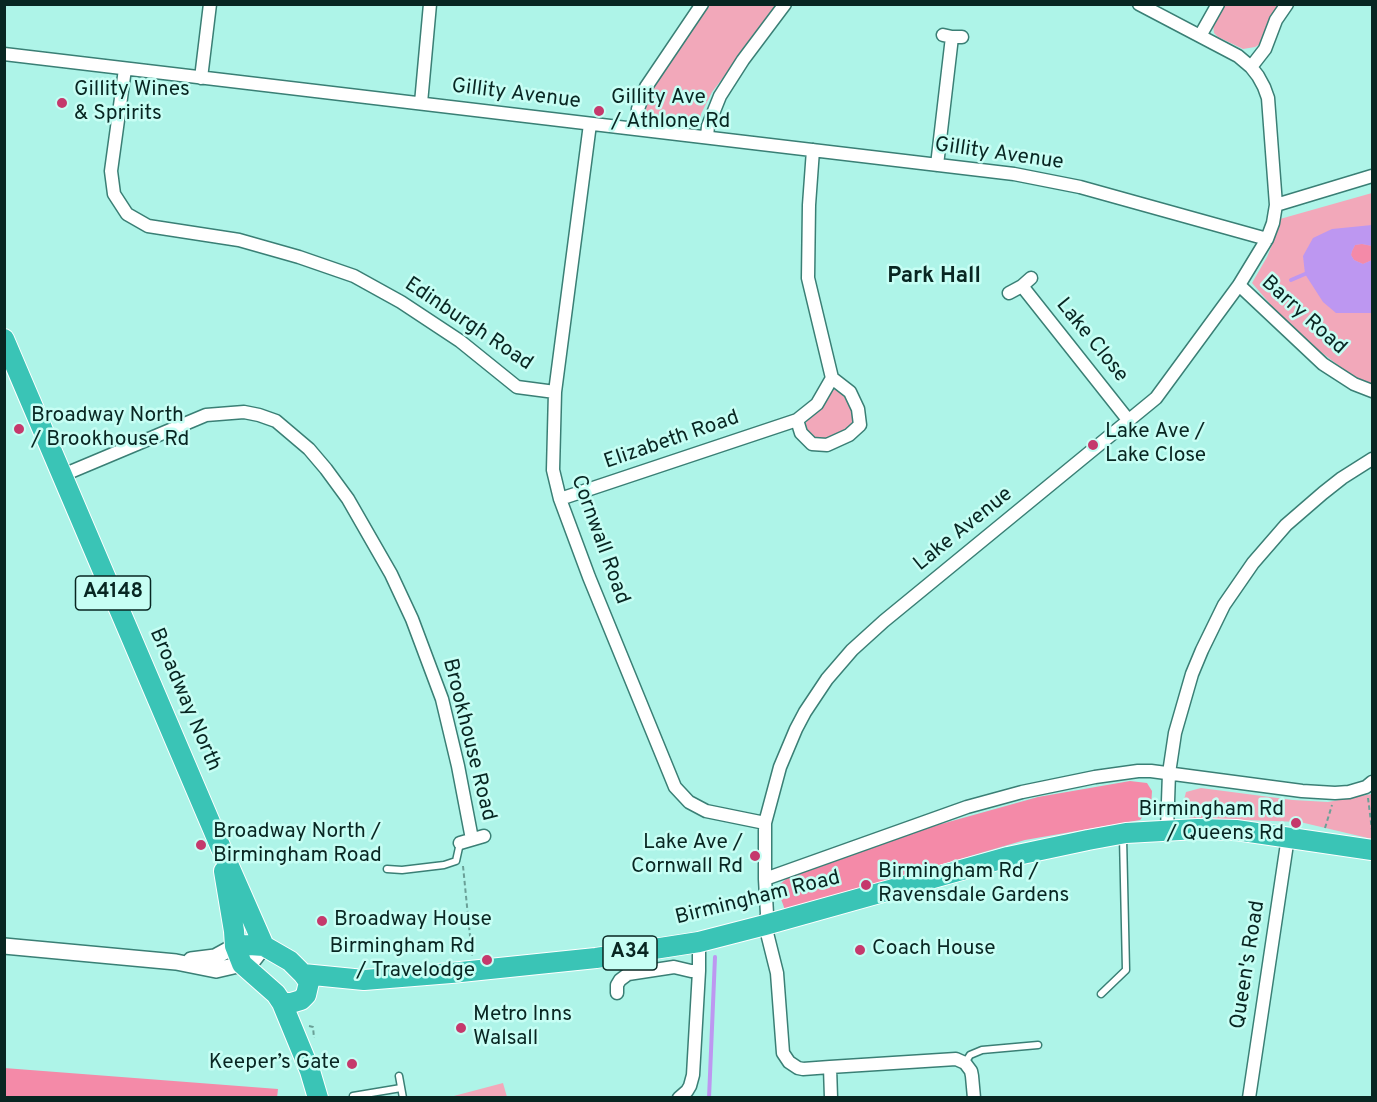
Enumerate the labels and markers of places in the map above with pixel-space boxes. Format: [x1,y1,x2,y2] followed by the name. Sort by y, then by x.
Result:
[74,78,190,128] place label: Gillity Wines & Spririts
[611,86,730,136] place label: Gillity Ave / Athlone Rd
[55,96,69,110] marker: Gillity Wines & Spririts
[592,104,606,118] marker: Gillity Ave / Athlone Rd
[31,404,189,454] place label: Broadway North / Brookhouse Rd
[1105,420,1206,470] place label: Lake Ave / Lake Close
[12,422,26,436] marker: Broadway North / Brookhouse Rd
[1086,438,1100,452] marker: Lake Ave / Lake Close
[1139,798,1284,848] place label: Birmingham Rd / Queens Rd
[1289,816,1303,830] marker: Birmingham Rd / Queens Rd
[213,820,382,870] place label: Broadway North / Birmingham Road
[631,831,743,881] place label: Lake Ave / Cornwall Rd
[194,838,208,852] marker: Broadway North / Birmingham Road
[748,849,762,863] marker: Lake Ave / Cornwall Rd
[878,860,1069,910] place label: Birmingham Rd / Ravensdale Gardens
[859,878,873,892] marker: Birmingham Rd / Ravensdale Gardens
[334,908,492,934] place label: Broadway House
[315,914,329,928] marker: Broadway House
[330,935,475,985] place label: Birmingham Rd / Travelodge
[872,937,996,963] place label: Coach House
[853,943,867,957] marker: Coach House
[480,953,494,967] marker: Birmingham Rd / Travelodge
[473,1003,572,1053] place label: Metro Inns Walsall
[454,1021,468,1035] marker: Metro Inns Walsall
[209,1051,340,1077] place label: Keeper’s Gate
[345,1057,359,1071] marker: Keeper’s Gate

